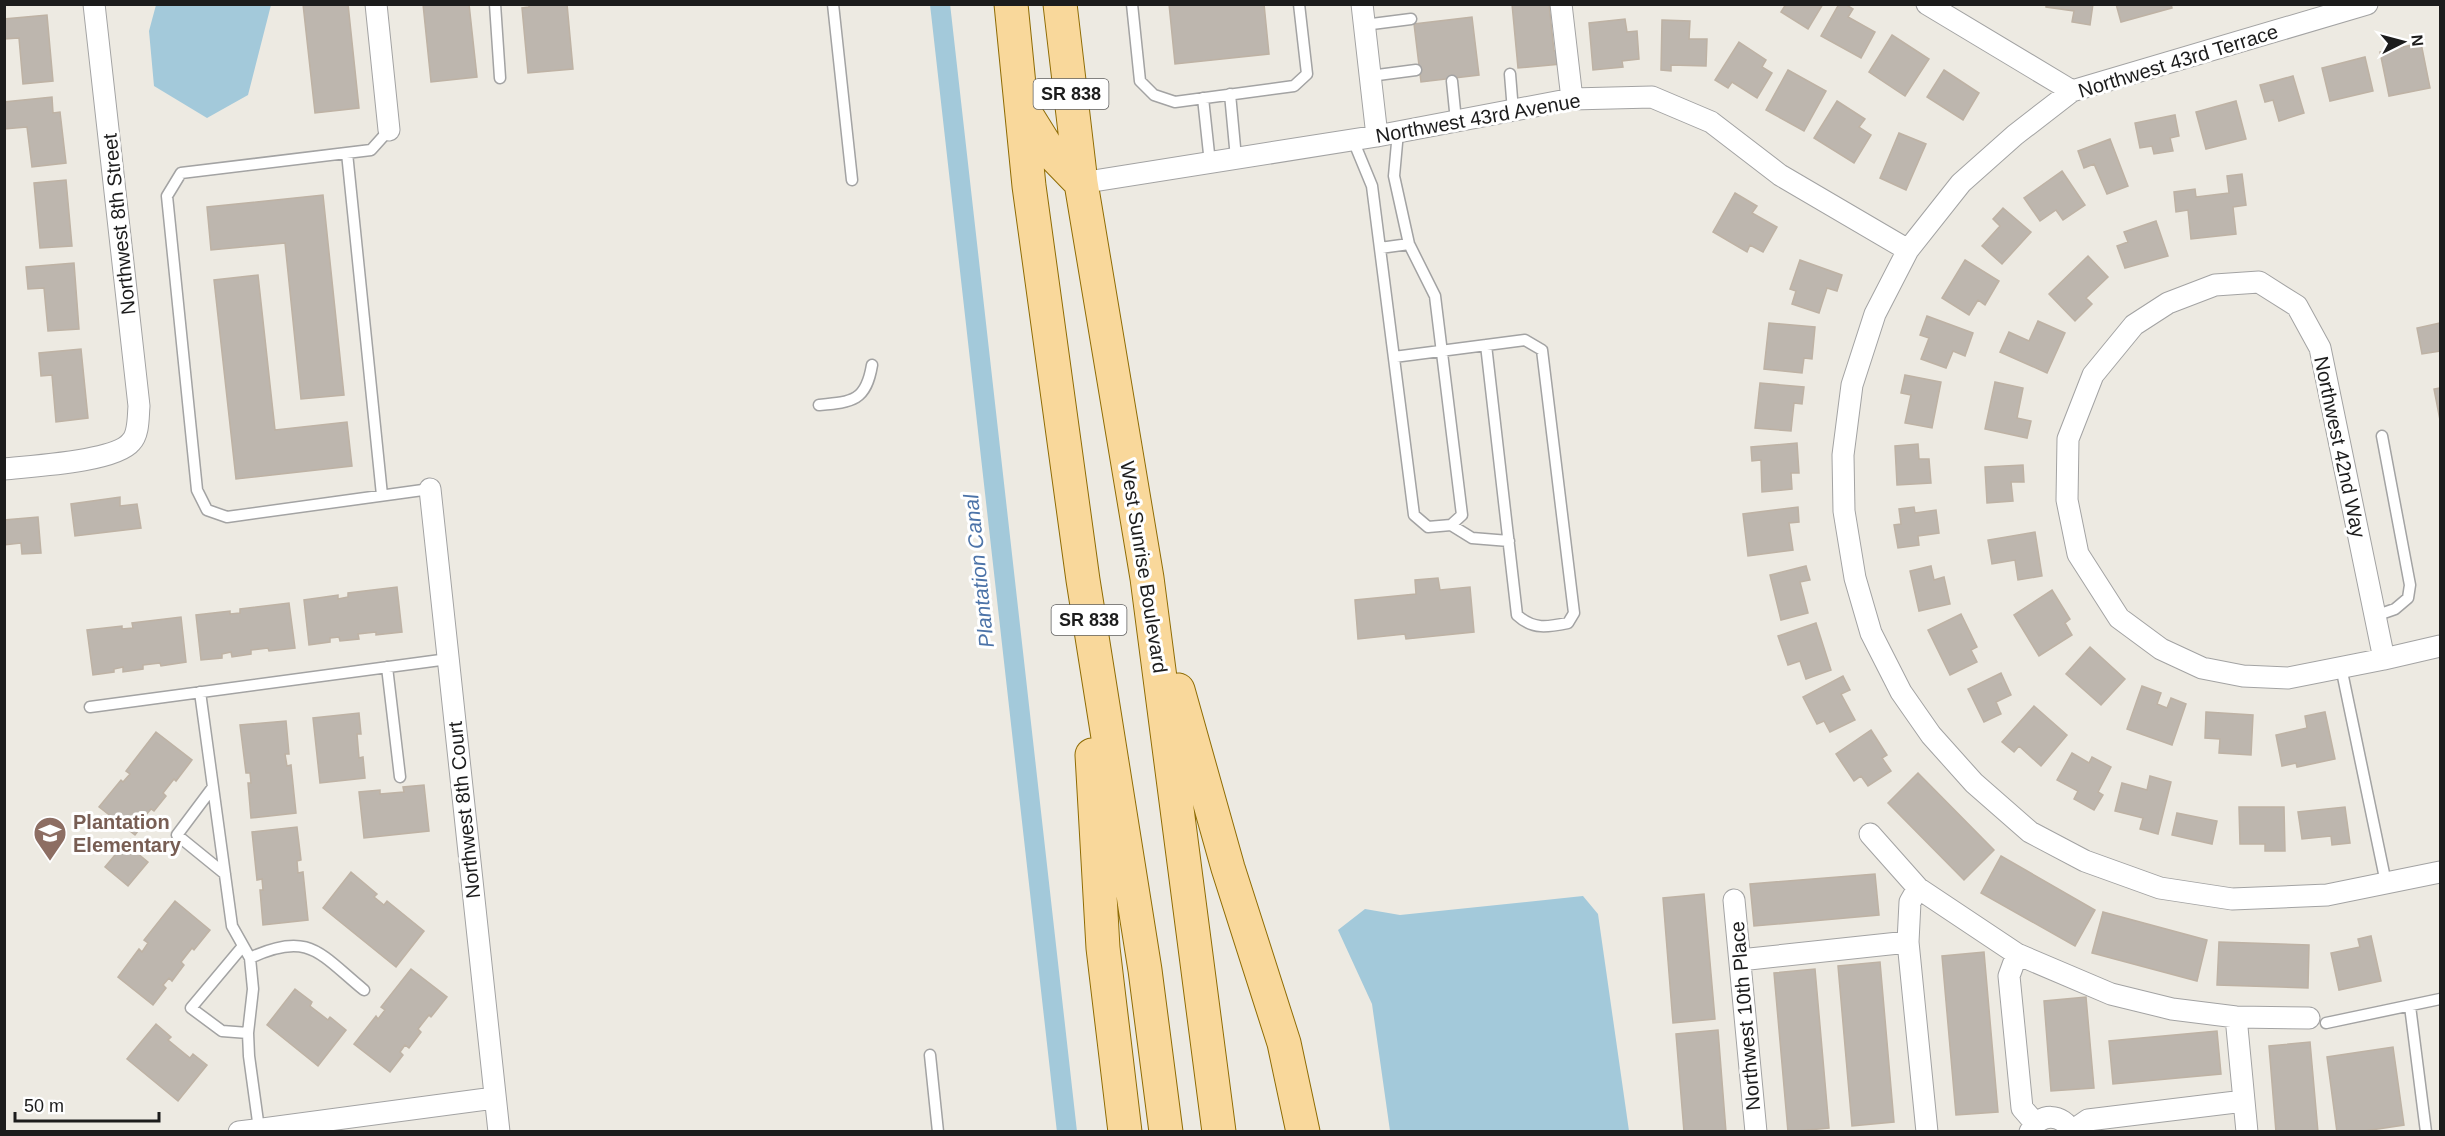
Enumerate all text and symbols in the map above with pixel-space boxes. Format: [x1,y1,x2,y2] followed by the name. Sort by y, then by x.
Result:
[2373,12,2433,72] north arrow
[2076,20,2280,102] street label: Northwest 43rd Terrace
[2408,34,2426,47] text: N
[1034,79,1108,109] road number: SR 838
[1374,89,1582,147] street label: Northwest 43rd Avenue
[98,132,139,316] street label: Northwest 8th Street
[2310,354,2370,540] street label: Northwest 42nd Way
[1116,460,1172,674] street label: West Sunrise Boulevard
[959,492,998,649] water label: Plantation Canal
[1052,605,1126,635] road number: SR 838
[444,720,484,900] street label: Northwest 8th Court
[73,811,182,856] place label: Plantation Elementary
[32,815,68,862] school or university icon: Plantation Elementary
[1726,920,1764,1112] street label: Northwest 10th Place
[15,1085,159,1123] scale bar
[24,1096,64,1116] text: 50 m

